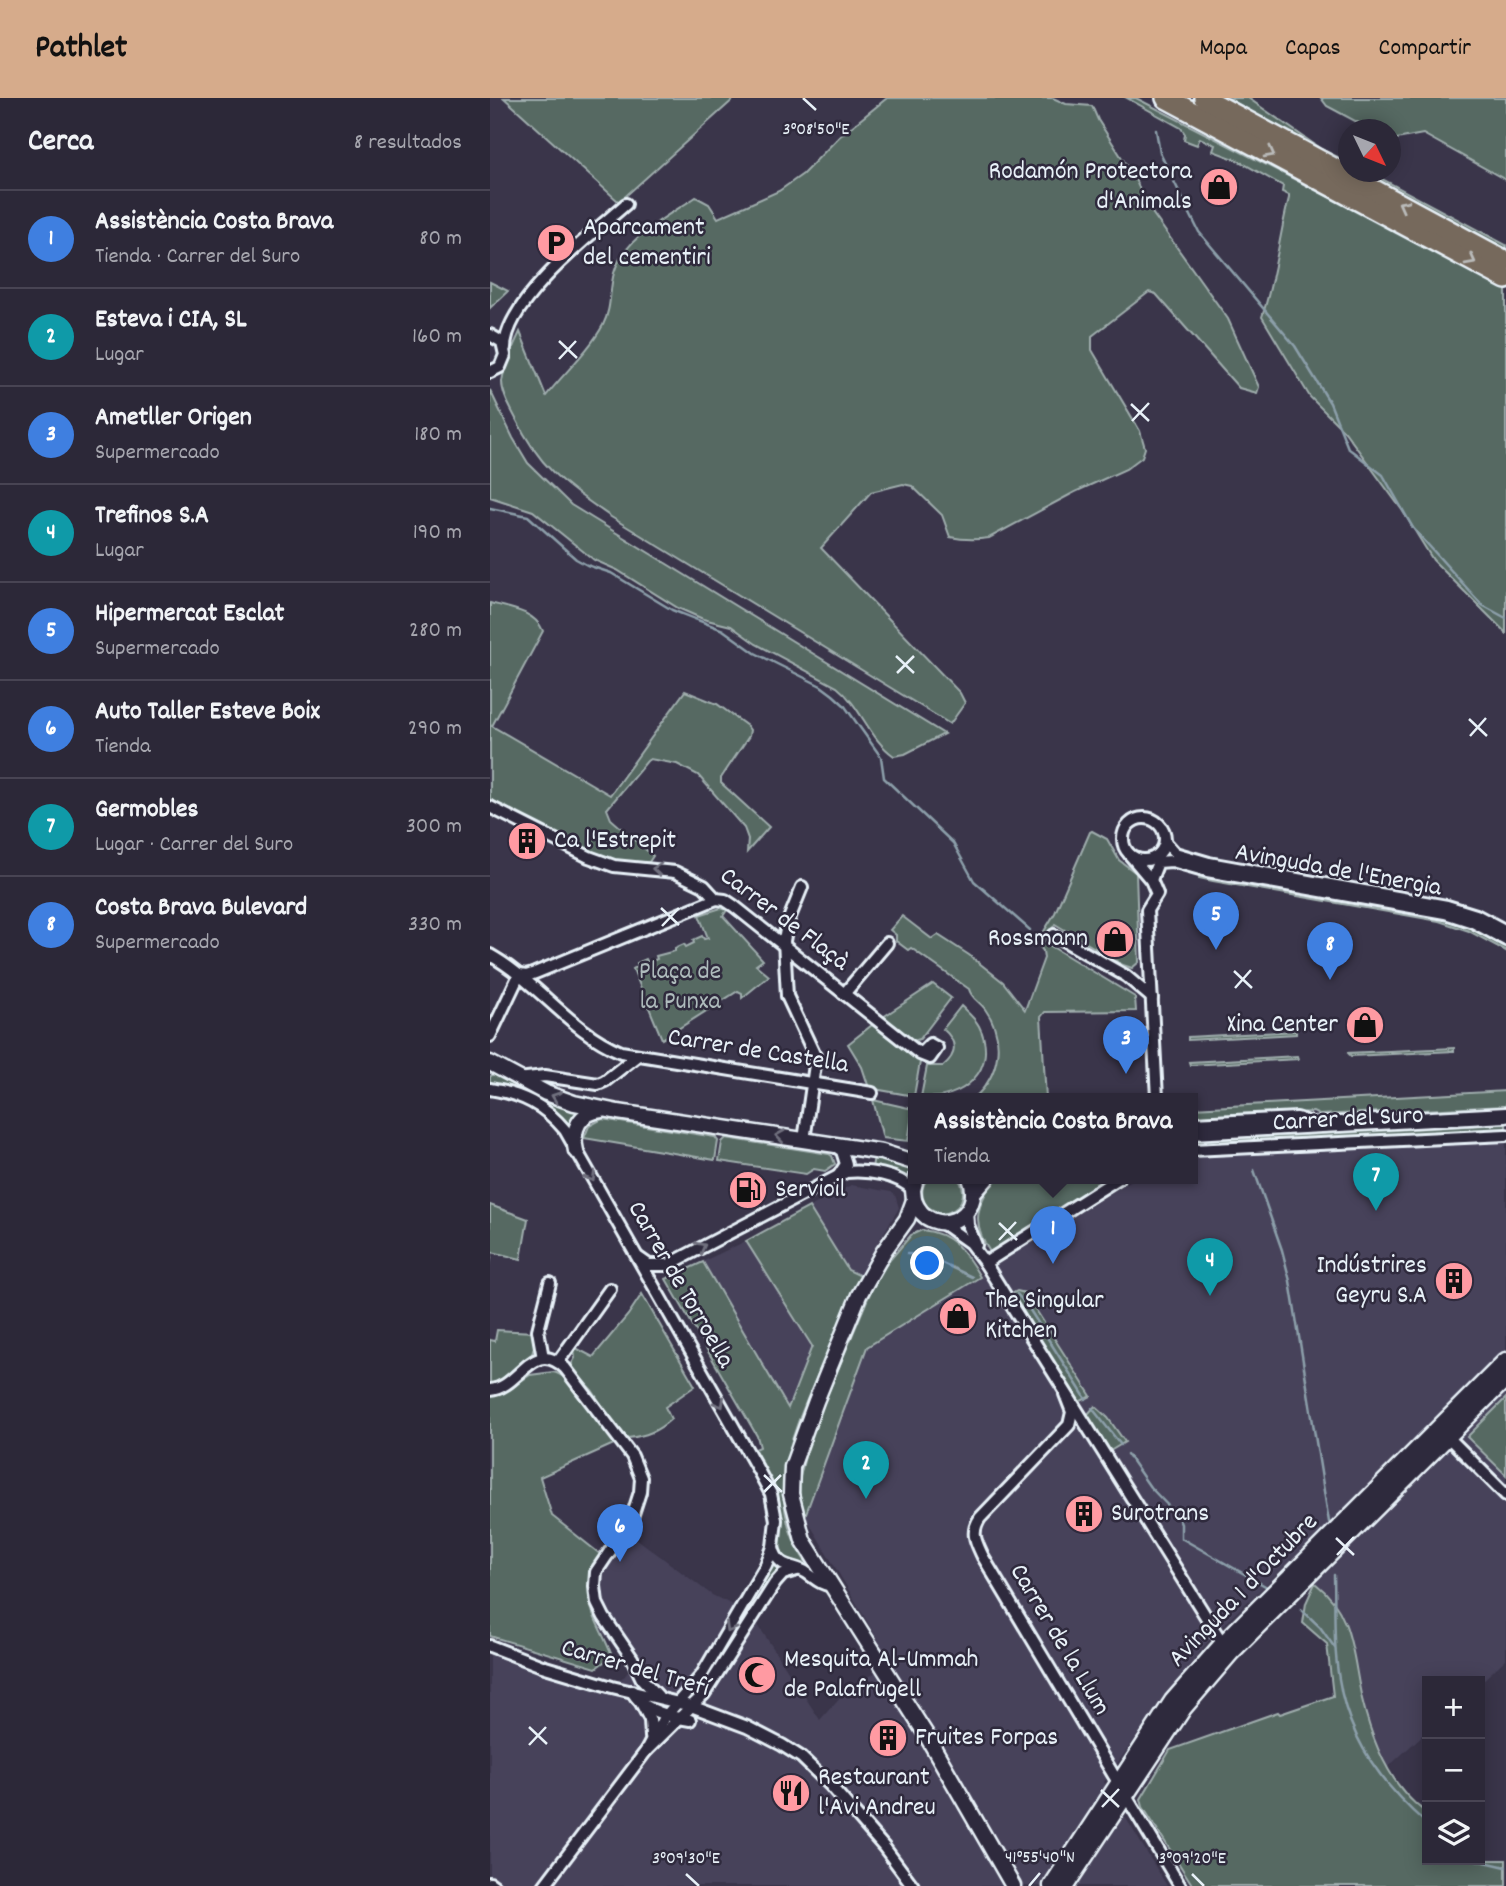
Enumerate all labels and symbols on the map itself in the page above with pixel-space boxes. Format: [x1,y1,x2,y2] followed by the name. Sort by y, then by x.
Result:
[782,118,850,143] text: 3°08'50"E
[1338,119,1401,182] north arrow
[1263,145,1275,158] one-way arrow
[988,154,1193,221] place label: Rodamón Protectora d'Animals
[1198,166,1240,208] shop icon: Rodamón Protectora d'Animals
[1398,200,1410,213] one-way arrow
[583,210,711,277] place label: Aparcament del cementiri
[535,222,577,264] parking icon: Aparcament del cementiri
[1463,252,1476,265] one-way arrow
[506,820,548,862] building icon: Ca l'Estrepit
[554,823,676,860] place label: Ca l'Estrepit
[1232,835,1445,907] street label: Avinguda de l'Energia
[711,859,857,981] street label: Carrer de Flaçà
[651,862,662,877] one-way arrow
[1193,892,1239,950] pin: 5
[1094,918,1136,960] shop icon: Rossmann
[988,921,1088,958] place label: Rossmann
[1307,922,1353,980] pin: 8
[639,954,721,1021] park label: Plaça de la Punxa
[1344,1004,1386,1046] shop icon: Xina Center
[1227,1007,1338,1044] place label: Xina Center
[1103,1016,1149,1074] pin: 3
[665,1019,852,1085] street label: Carrer de Castella
[551,1091,563,1105] one-way arrow
[1272,1098,1424,1142] street label: Carrer del Suro
[774,1129,786,1144] one-way arrow
[1353,1153,1399,1211] pin: 7
[583,1169,596,1182] one-way arrow
[727,1169,769,1211] fuel station icon: Servioil
[775,1172,846,1209] place label: Servioil
[617,1195,743,1376] street label: Carrer de Torroella
[1030,1206,1076,1264] pin: 1
[1187,1238,1233,1296] pin: 4
[694,1242,706,1256] one-way arrow
[910,1246,944,1280] your location
[1317,1248,1427,1315] place label: Indústrires Geyru S.A
[1433,1260,1475,1302] building icon: Indústrires Geyru S.A
[985,1283,1104,1350] place label: The Singular Kitchen
[937,1295,979,1337] shop icon: The Singular Kitchen
[712,1396,725,1409] one-way arrow
[843,1441,889,1499] pin: 2
[1063,1493,1105,1535] building icon: Surotrans
[1111,1496,1209,1533] place label: Surotrans
[597,1504,643,1562] pin: 6
[1160,1505,1328,1677] street label: Avinguda 1 d'Octubre
[999,1557,1119,1723] street label: Carrer de la Llum
[725,1621,738,1634] one-way arrow
[557,1630,716,1708] street label: Carrer del Trefí
[784,1642,979,1709] place label: Mesquita Al-Ummah de Palafrugell
[736,1654,778,1696] mosque icon: Mesquita Al-Ummah de Palafrugell
[867,1717,909,1759] building icon: Fruites Forpas
[915,1720,1058,1757] place label: Fruites Forpas
[818,1760,936,1827] place label: Restaurant l'Avi Andreu
[770,1772,812,1814] restaurant icon: Restaurant l'Avi Andreu
[1005,1846,1075,1871] text: 41°55'40"N
[652,1847,720,1872] text: 3°09'30"E
[1158,1847,1226,1872] text: 3°09'20"E

